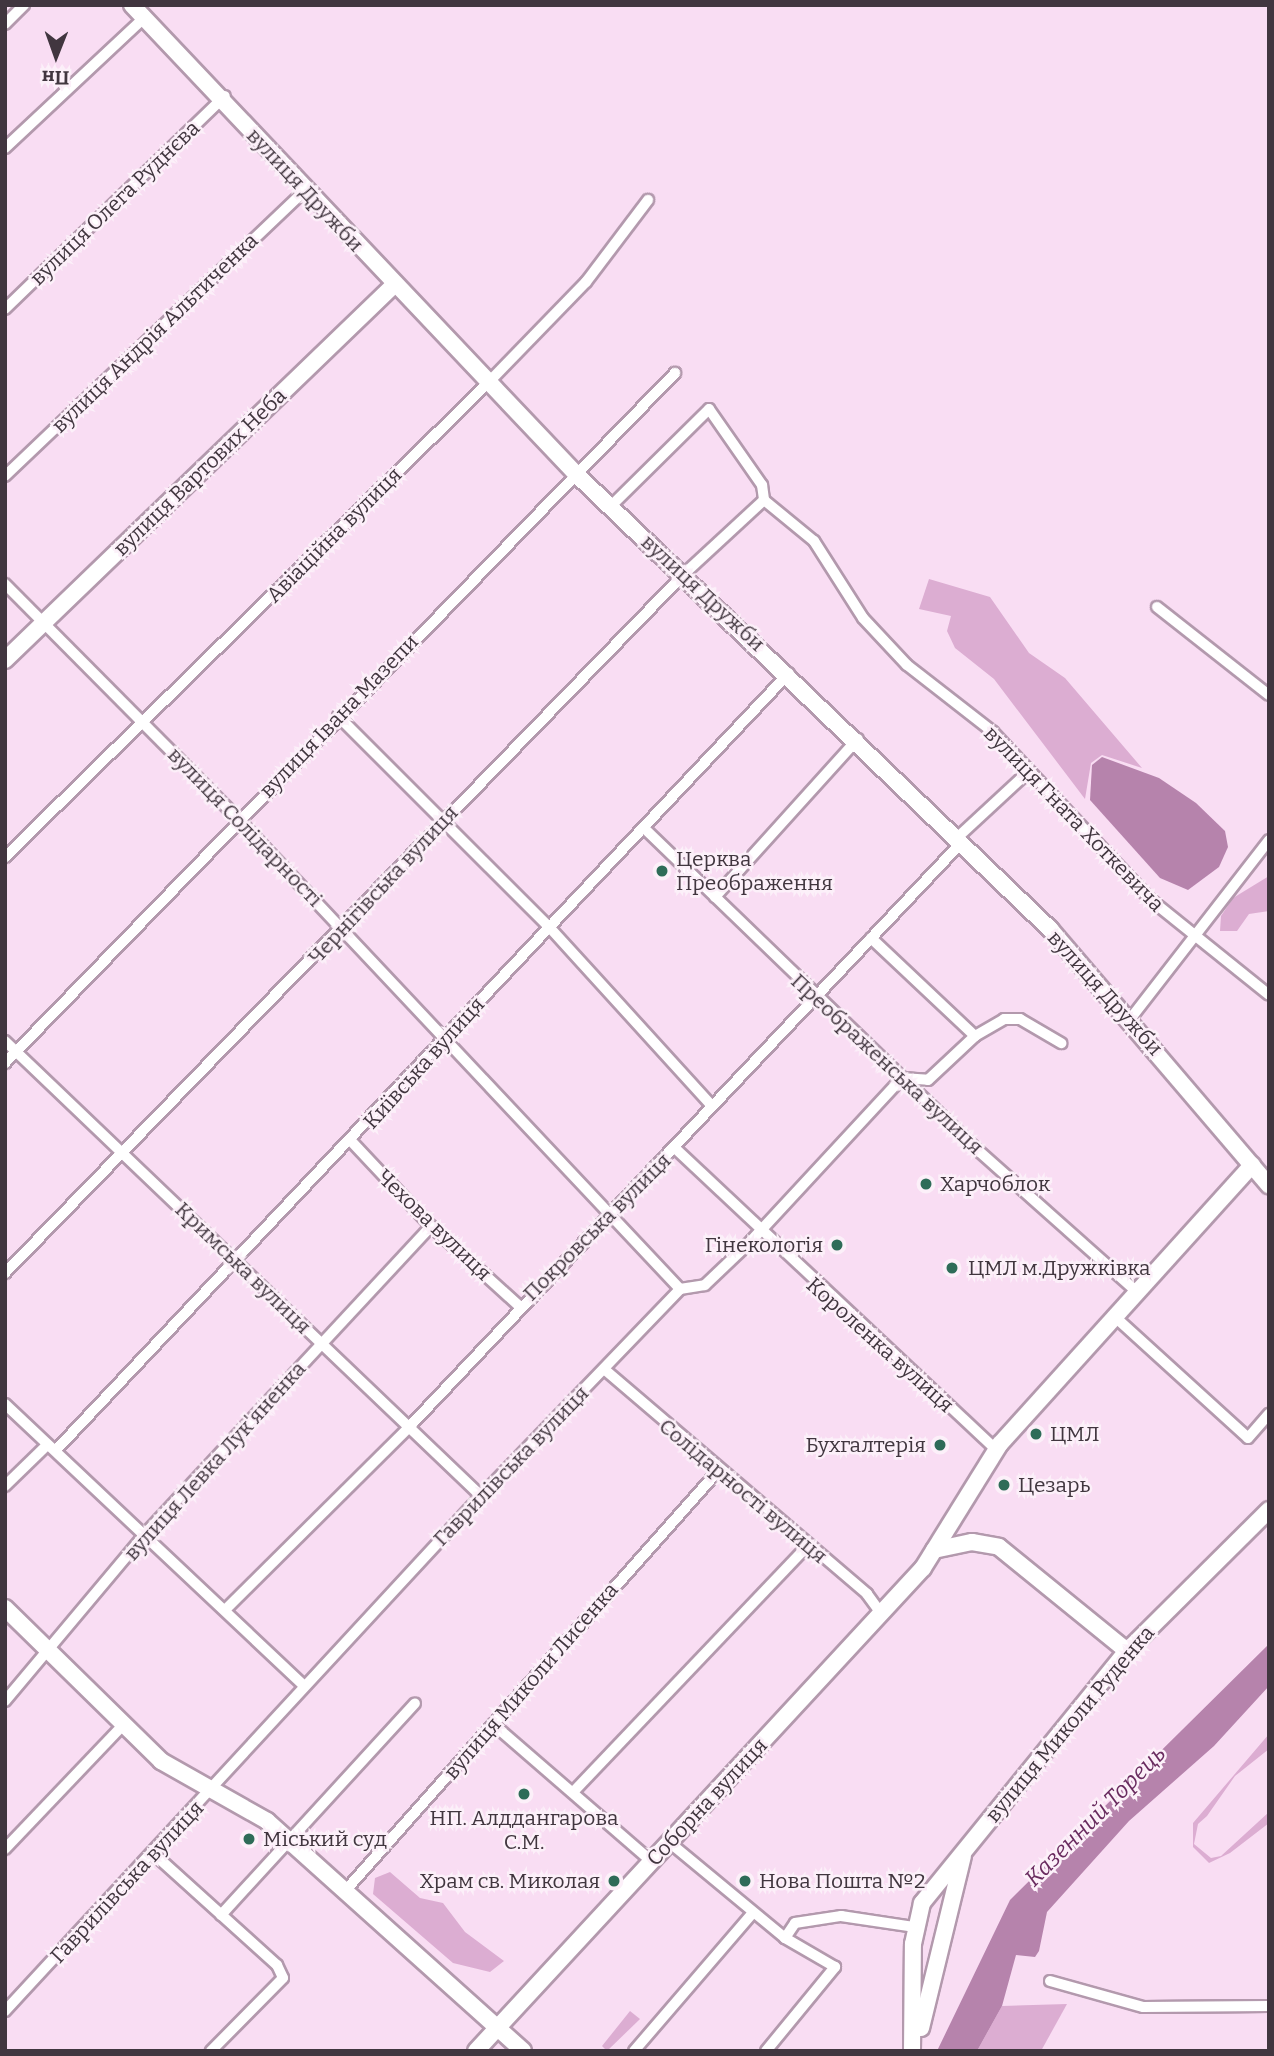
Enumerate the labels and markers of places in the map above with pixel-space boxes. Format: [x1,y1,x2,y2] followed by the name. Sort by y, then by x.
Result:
[676,846,833,896] place label: Церква Преображення
[654,863,670,879] marker: Церква Преображення
[940,1171,1050,1197] place label: Харчоблок
[918,1176,934,1192] marker: Харчоблок
[705,1232,823,1258] place label: Гінекологія
[829,1237,845,1253] marker: Гінекологія
[968,1255,1151,1281] place label: ЦМЛ м.Дружківка
[942,1258,962,1278] marker: ЦМЛ м.Дружківка
[1050,1421,1100,1447] place label: ЦМЛ
[1028,1426,1044,1442] marker: ЦМЛ
[805,1432,926,1458] place label: Бухгалтерія
[932,1437,948,1453] marker: Бухгалтерія
[1018,1472,1090,1498] place label: Цезарь
[996,1477,1012,1493] marker: Цезарь
[516,1786,532,1802] marker: НП. Алддангарова С.М.
[429,1805,619,1855] place label: НП. Алддангарова С.М.
[263,1826,387,1852] place label: Міський суд
[241,1831,257,1847] marker: Міський суд
[420,1868,600,1894] place label: Храм св. Миколая
[759,1868,925,1894] place label: Нова Пошта №2
[606,1873,622,1889] marker: Храм св. Миколая
[737,1873,753,1889] marker: Нова Пошта №2

